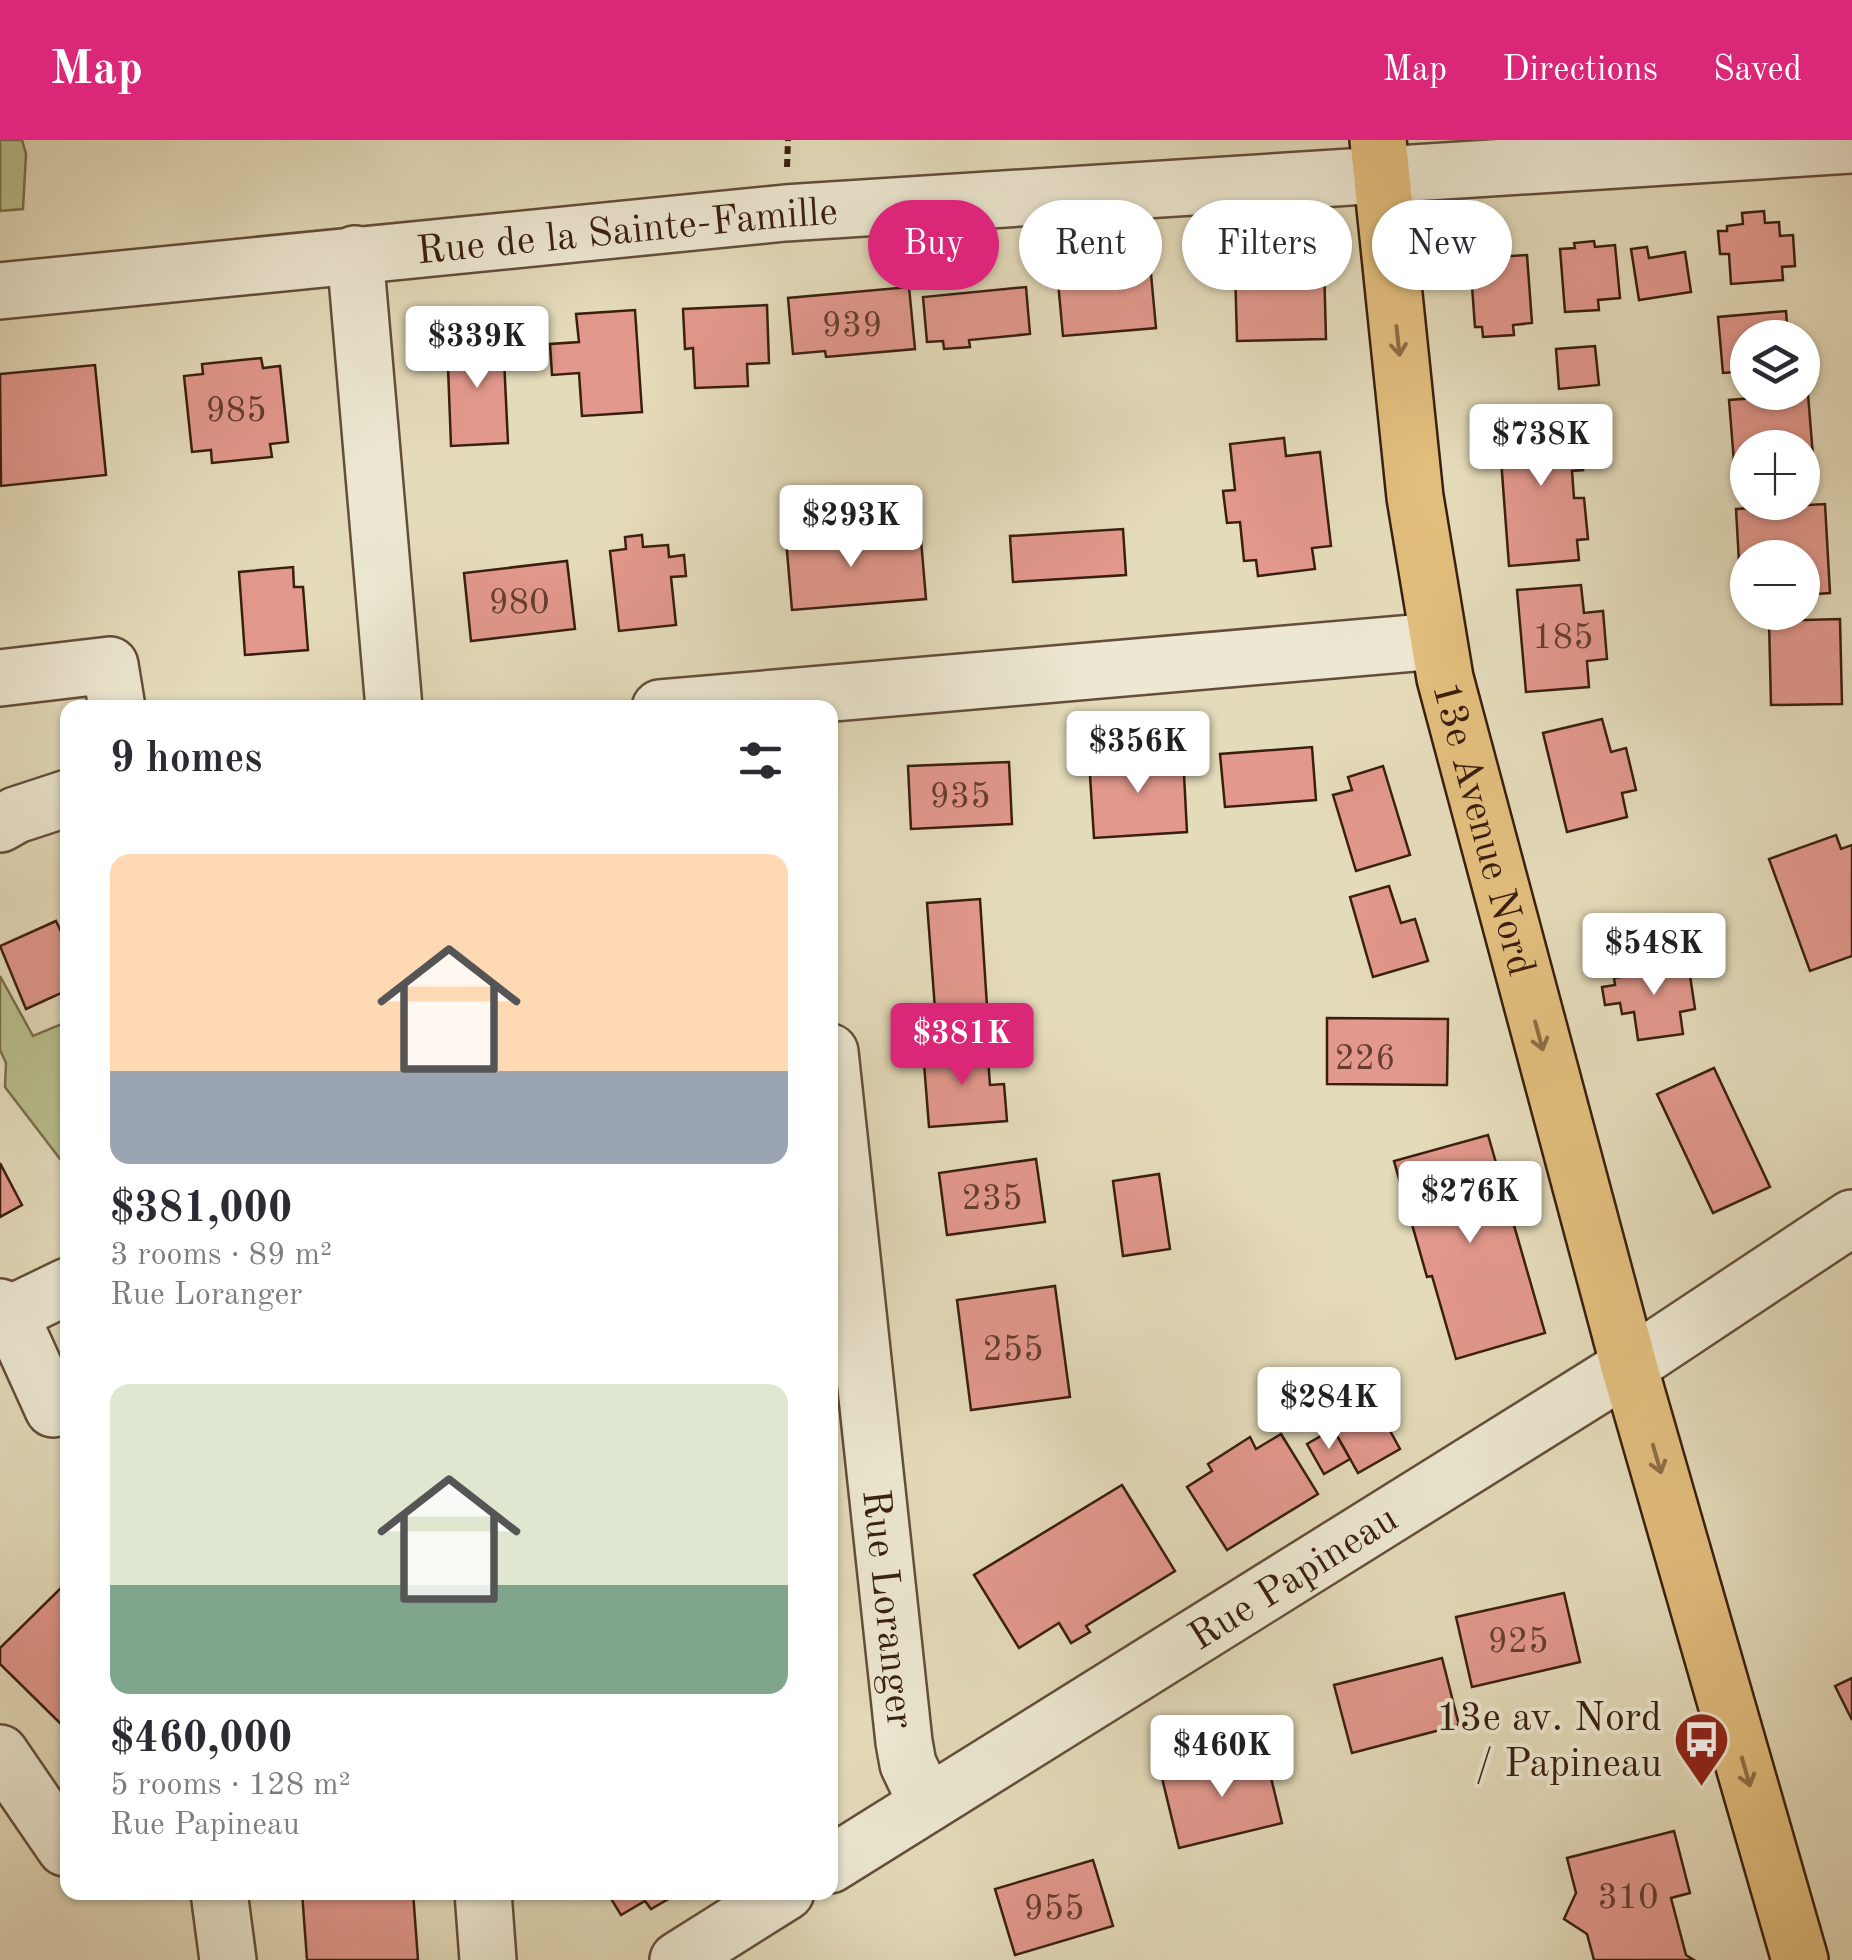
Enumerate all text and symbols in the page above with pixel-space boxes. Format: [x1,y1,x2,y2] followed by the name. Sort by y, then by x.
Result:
[50,46,143,94] text: Map
[1382,53,1447,88] text: Map
[1502,53,1658,88] text: Directions
[1713,53,1802,88] text: Saved
[415,194,839,274] street label: Rue de la Sainte-Famille
[868,200,999,290] chip: Buy
[1019,200,1162,290] chip: Rent
[1182,200,1352,290] chip: Filters
[1372,200,1512,290] chip: New
[407,306,547,391] pin: $339K
[822,309,882,344] house number: 939
[1730,320,1820,630] map controls
[1730,320,1820,410] button: layers
[428,322,526,354] text: $339K
[1389,325,1408,357] one-way arrow
[206,394,266,429] house number: 985
[1471,404,1611,489] pin: $738K
[1492,420,1590,452] text: $738K
[1730,430,1820,520] button: +
[781,485,921,570] pin: $293K
[802,501,900,533] text: $293K
[1730,540,1820,630] button: −
[489,586,549,621] house number: 980
[1533,621,1593,656] house number: 185
[1423,678,1540,981] street label: 13e Avenue Nord
[1068,711,1208,796] pin: $356K
[1089,727,1187,759] text: $356K
[733,733,788,788] icon: filters
[110,739,262,781] text: 9 homes
[930,780,990,815] house number: 935
[1584,913,1724,998] pin: $548K
[359,919,539,1099] icon: home
[1605,929,1703,961] text: $548K
[892,1003,1032,1088] pin: $381K
[913,1019,1011,1051] text: $381K
[1531,1020,1550,1051] one-way arrow
[1335,1042,1395,1077] house number: 226
[1400,1161,1540,1246] pin: $276K
[1421,1177,1519,1209] text: $276K
[962,1182,1022,1217] house number: 235
[110,1189,292,1231] text: $381,000
[110,1240,332,1272] text: 3 rooms · 89 m²
[110,1280,302,1312] text: Rue Loranger
[983,1333,1043,1368] house number: 255
[1259,1367,1399,1452] pin: $284K
[1280,1383,1378,1415] text: $284K
[1649,1443,1667,1475] one-way arrow
[359,1449,539,1629] icon: home
[853,1488,918,1731] street label: Rue Loranger
[1183,1500,1406,1660] street label: Rue Papineau
[1488,1625,1548,1660] house number: 925
[1436,1700,1662,1786] place label: 13e av. Nord / Papineau
[1671,1709,1731,1788] bus stop icon: 13e av. Nord / Papineau
[1152,1715,1292,1800] pin: $460K
[110,1719,292,1761] text: $460,000
[1173,1731,1271,1763] text: $460K
[1738,1756,1756,1787] one-way arrow
[110,1770,351,1802] text: 5 rooms · 128 m²
[110,1810,300,1842] text: Rue Papineau
[1598,1881,1658,1916] house number: 310
[1024,1892,1084,1927] house number: 955

